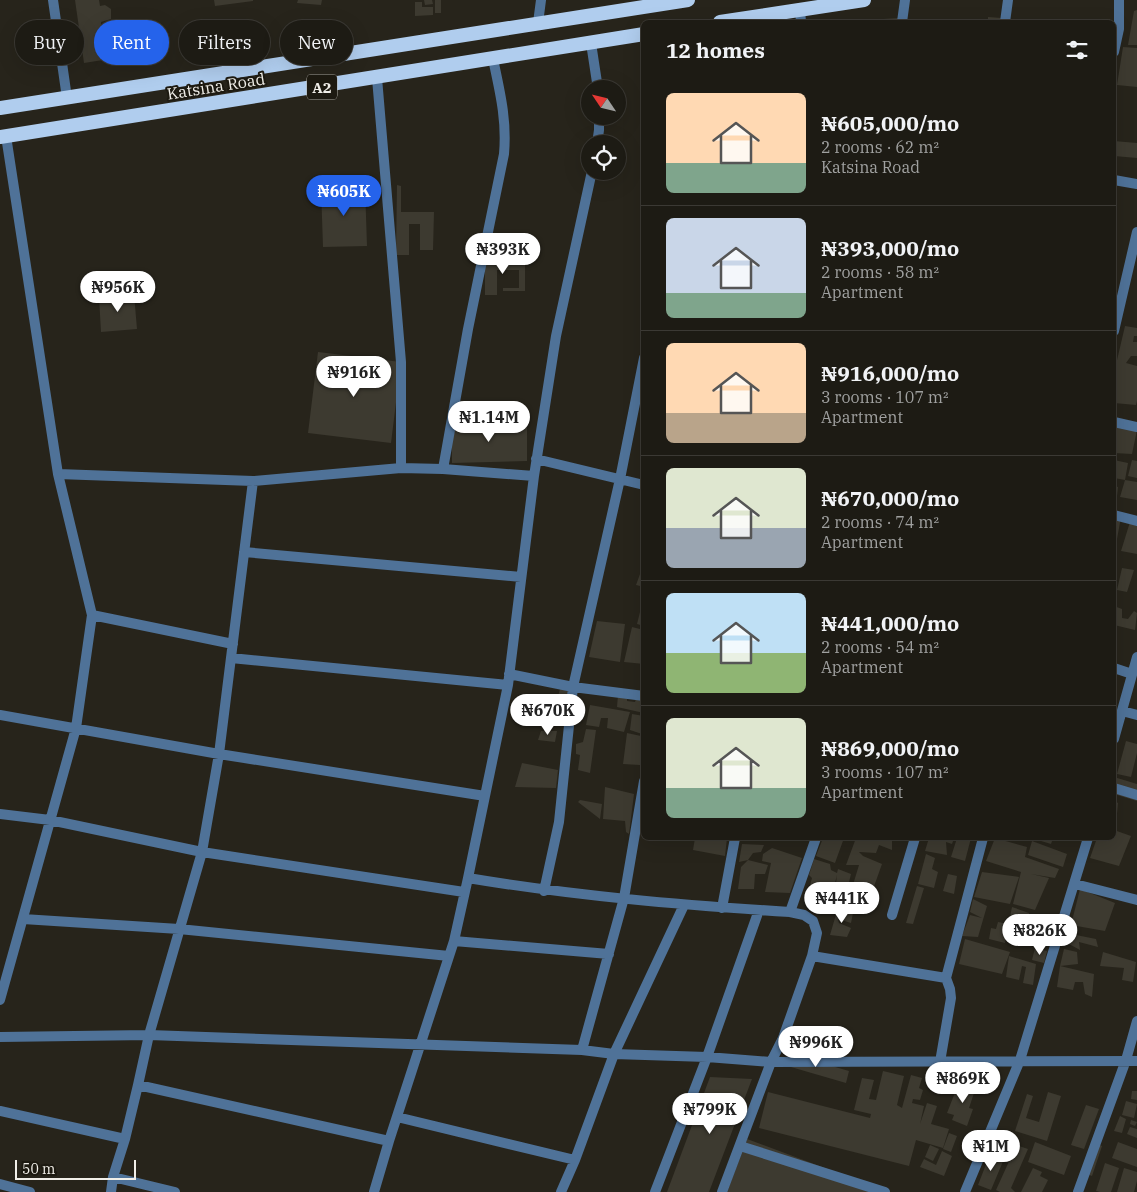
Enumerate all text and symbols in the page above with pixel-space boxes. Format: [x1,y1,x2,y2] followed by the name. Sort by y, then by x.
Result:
[15,20,84,65] chip: Buy
[94,20,169,65] chip: Rent
[179,20,270,65] chip: Filters
[280,20,353,65] chip: New
[666,36,765,64] text: 12 homes
[1063,36,1091,64] icon: filters
[166,68,267,104] street label: Katsina Road
[307,74,337,100] road number: A2
[581,80,626,125] north arrow
[581,80,626,180] map controls
[821,109,959,137] text: ₦605,000/mo
[706,113,766,173] icon: home
[581,135,626,180] button: locate
[821,137,939,157] text: 2 rooms · 62 m²
[821,157,920,177] text: Katsina Road
[309,174,379,217] pin: ₦605K
[317,181,371,201] text: ₦605K
[468,232,538,275] pin: ₦393K
[821,234,959,262] text: ₦393,000/mo
[706,238,766,298] icon: home
[476,239,530,259] text: ₦393K
[821,262,939,282] text: 2 rooms · 58 m²
[83,270,153,313] pin: ₦956K
[91,277,145,297] text: ₦956K
[821,282,903,302] text: Apartment
[319,356,389,398] pin: ₦916K
[821,359,959,387] text: ₦916,000/mo
[327,362,381,382] text: ₦916K
[706,363,766,423] icon: home
[821,387,949,407] text: 3 rooms · 107 m²
[448,400,530,443] pin: ₦1.14M
[459,407,519,427] text: ₦1.14M
[821,407,903,427] text: Apartment
[821,484,959,512] text: ₦670,000/mo
[706,488,766,548] icon: home
[821,512,939,532] text: 2 rooms · 74 m²
[821,532,903,552] text: Apartment
[821,609,959,637] text: ₦441,000/mo
[706,613,766,673] icon: home
[821,637,939,657] text: 2 rooms · 54 m²
[821,657,903,677] text: Apartment
[513,694,583,736] pin: ₦670K
[521,700,575,720] text: ₦670K
[821,734,959,762] text: ₦869,000/mo
[706,738,766,798] icon: home
[821,762,949,782] text: 3 rooms · 107 m²
[821,782,903,802] text: Apartment
[807,882,877,924] pin: ₦441K
[815,888,869,908] text: ₦441K
[1005,914,1075,956] pin: ₦826K
[1013,920,1067,940] text: ₦826K
[781,1026,851,1068] pin: ₦996K
[789,1032,843,1052] text: ₦996K
[928,1062,998,1104] pin: ₦869K
[936,1068,990,1088] text: ₦869K
[675,1092,745,1135] pin: ₦799K
[683,1099,737,1119] text: ₦799K
[967,1130,1015,1172] pin: ₦1M
[973,1136,1009,1156] text: ₦1M
[15,1157,136,1180] scale bar
[22,1160,55,1178] text: 50 m

